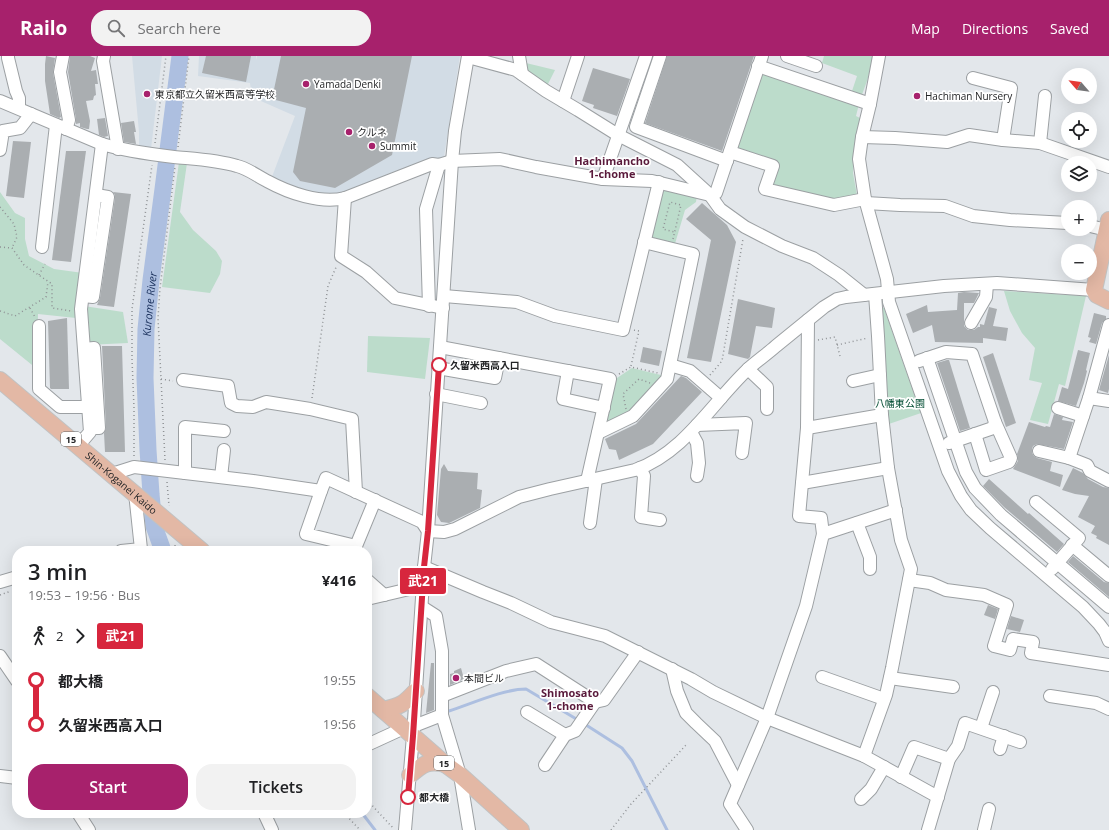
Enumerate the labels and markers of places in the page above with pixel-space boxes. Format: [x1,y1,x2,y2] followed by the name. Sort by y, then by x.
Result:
[314,77,381,91] place label: Yamada Denki
[301,79,311,89] marker: Yamada Denki
[155,87,275,101] place label: 東京都立久留米西高等学校
[142,89,152,99] marker: 東京都立久留米西高等学校
[925,89,1013,103] place label: Hachiman Nursery
[912,91,922,101] marker: Hachiman Nursery
[357,125,387,139] place label: クルネ
[344,127,354,137] marker: クルネ
[380,139,417,153] place label: Summit
[367,141,377,151] marker: Summit
[431,357,447,373] marker: 久留米西高入口
[450,358,520,372] place label: 久留米西高入口
[464,671,504,685] place label: 本間ビル
[451,673,461,683] marker: 本間ビル
[400,789,416,805] marker: 都大橋
[419,790,449,804] place label: 都大橋

